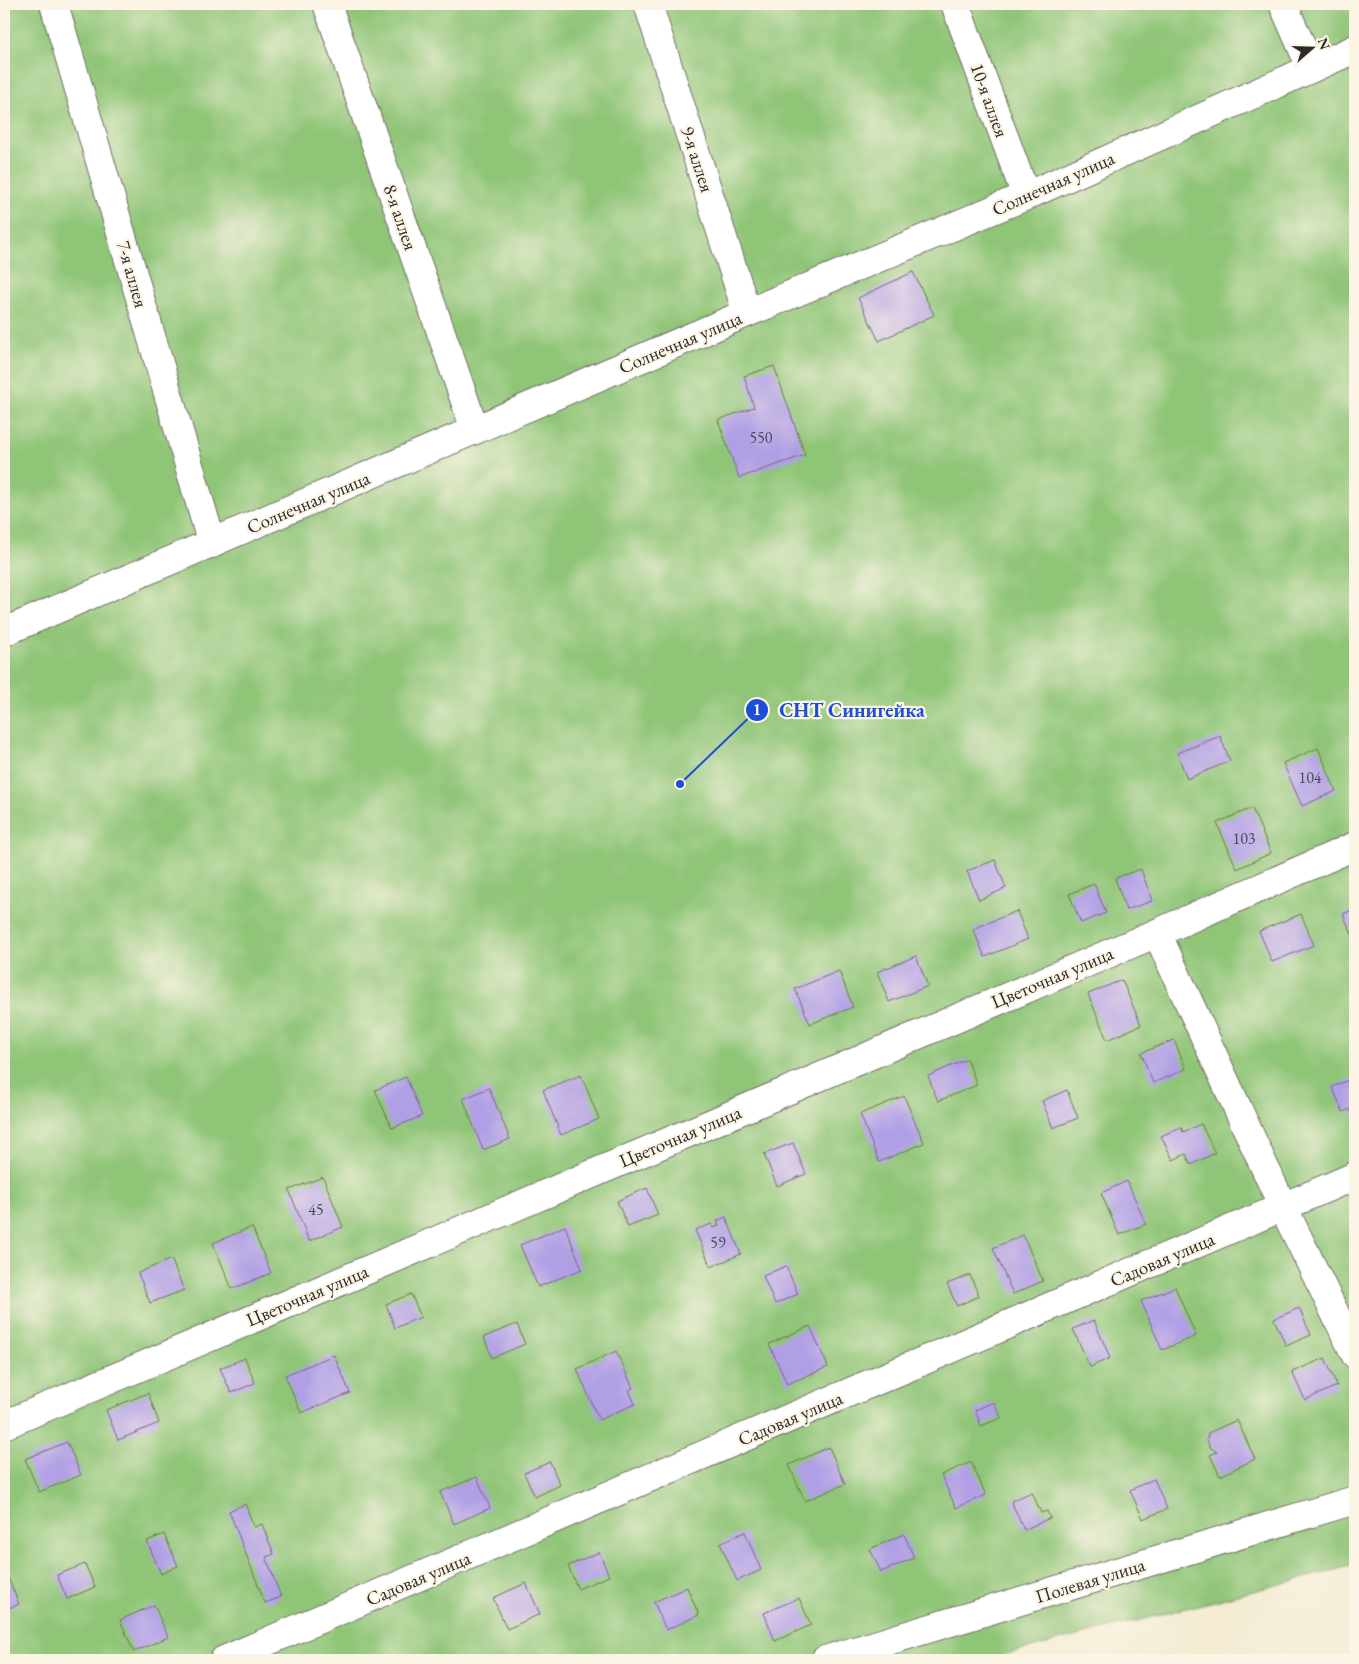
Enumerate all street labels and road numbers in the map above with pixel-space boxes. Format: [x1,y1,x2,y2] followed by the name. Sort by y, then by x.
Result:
[965,59,1015,141] street label: 10-я аллея
[675,123,720,196] street label: 9-я аллея
[988,145,1119,222] street label: Солнечная улица
[378,181,424,254] street label: 8-я аллея
[111,238,154,311] street label: 7-я аллея
[615,305,746,380] street label: Солнечная улица
[243,465,374,540] street label: Солнечная улица
[987,940,1117,1014] street label: Цветочная улица
[615,1099,745,1173] street label: Цветочная улица
[1106,1226,1219,1293] street label: Садовая улица
[242,1258,372,1332] street label: Цветочная улица
[734,1385,847,1452] street label: Садовая улица
[362,1545,475,1612] street label: Садовая улица
[1032,1552,1148,1609] street label: Полевая улица

